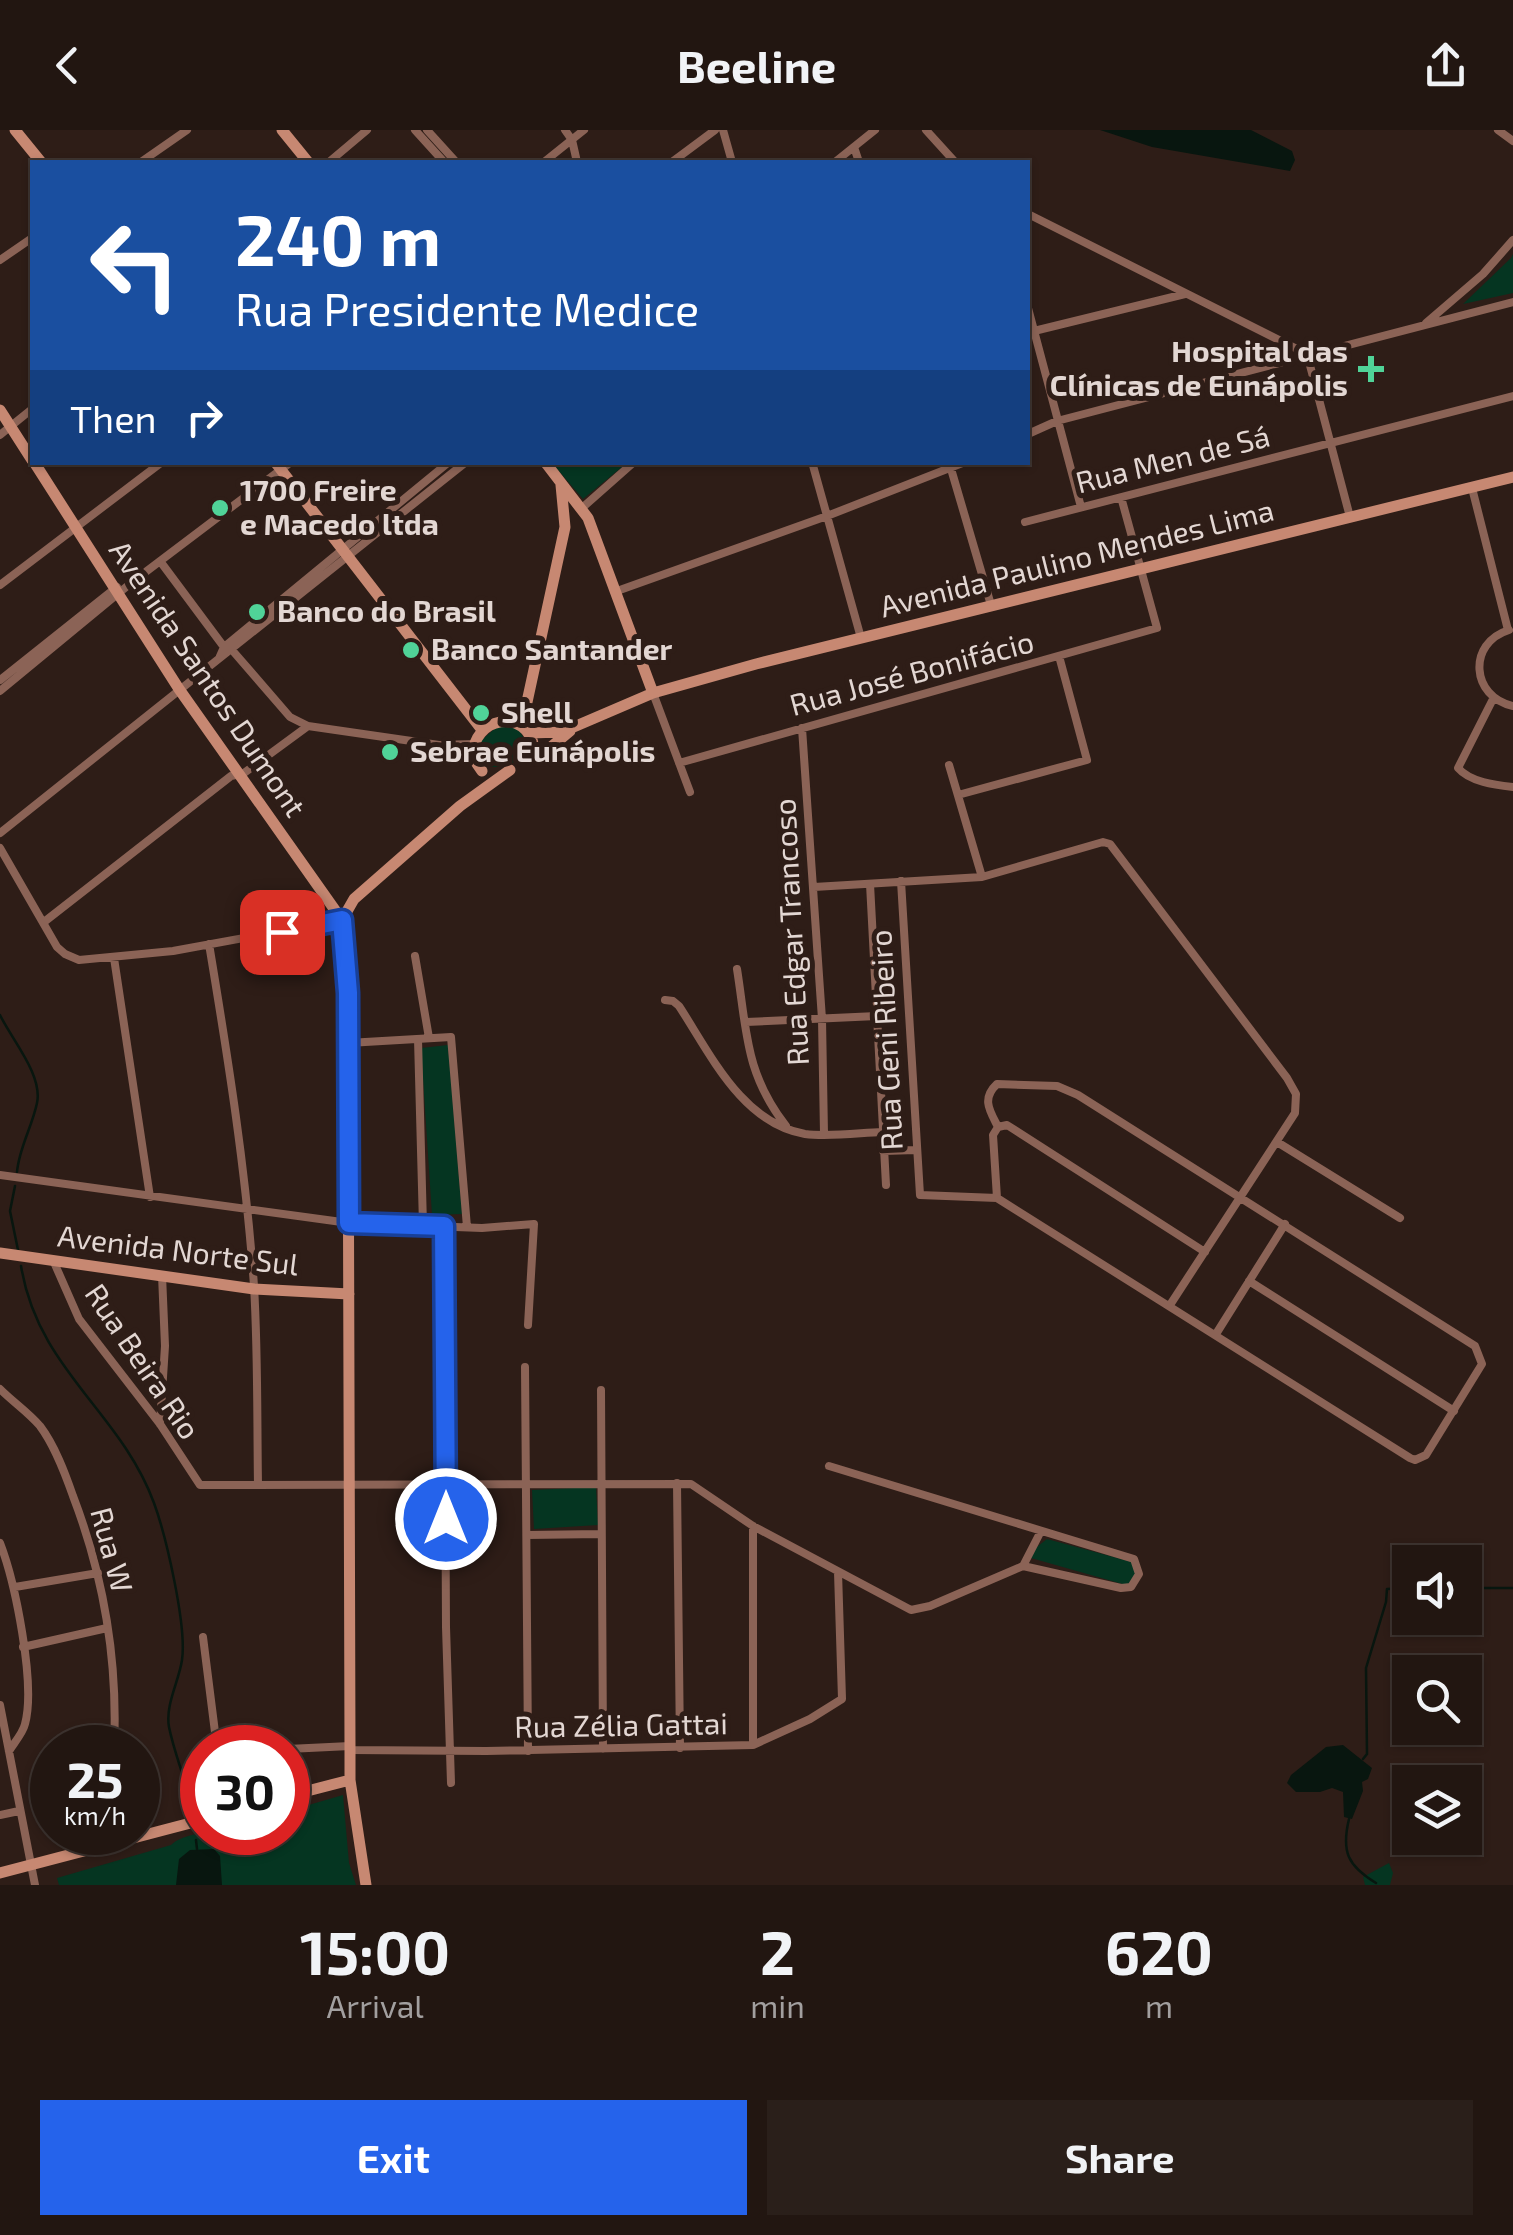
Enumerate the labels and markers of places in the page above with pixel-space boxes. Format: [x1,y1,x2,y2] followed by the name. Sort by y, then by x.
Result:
[1050,332,1348,402] place label: Hospital das Clínicas de Eunápolis
[1358,356,1384,382] marker: Hospital das Clínicas de Eunápolis
[240,471,439,541] place label: 1700 Freire e Macedo ltda
[209,497,231,519] marker: 1700 Freire e Macedo ltda
[277,592,496,628] place label: Banco do Brasil
[246,601,268,623] marker: Banco do Brasil
[431,630,673,666] place label: Banco Santander
[400,639,422,661] marker: Banco Santander
[501,693,573,729] place label: Shell
[470,702,492,724] marker: Shell
[410,732,656,768] place label: Sebrae Eunápolis
[379,741,401,763] marker: Sebrae Eunápolis
[240,890,325,975] pin

